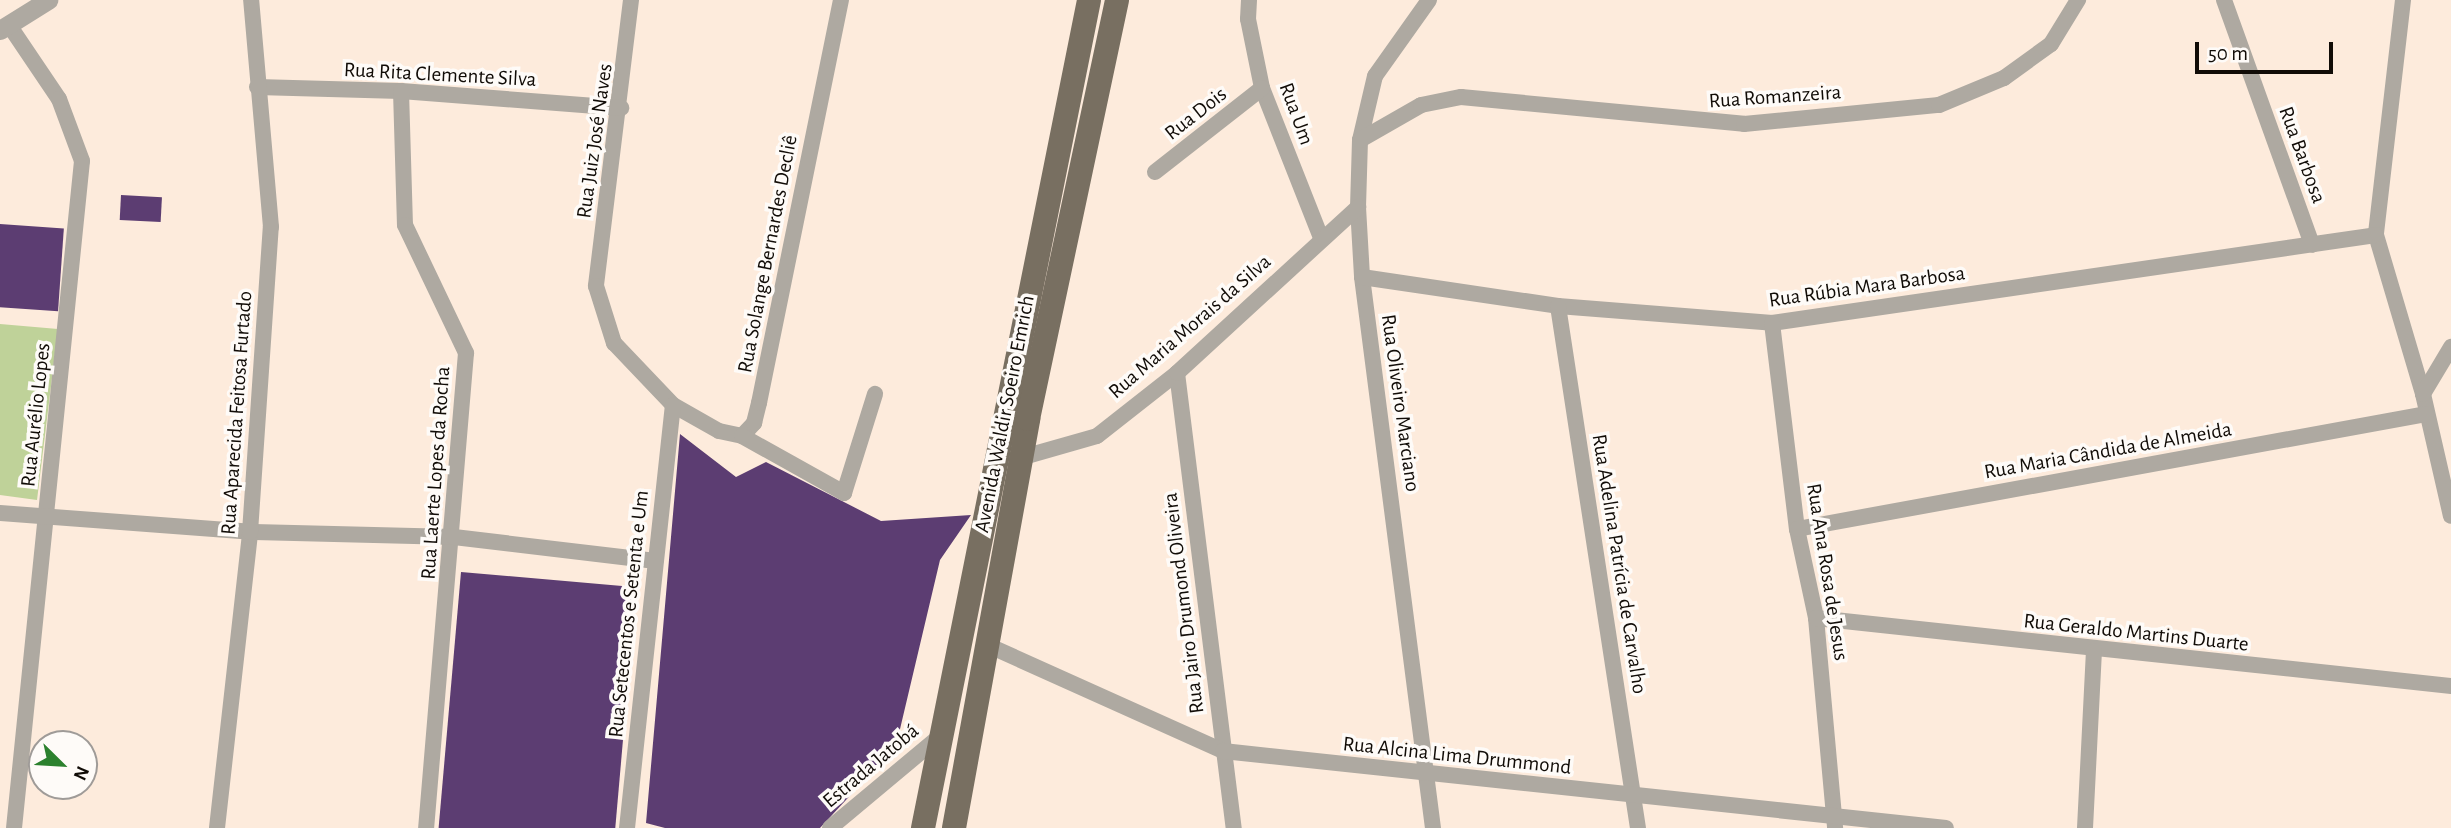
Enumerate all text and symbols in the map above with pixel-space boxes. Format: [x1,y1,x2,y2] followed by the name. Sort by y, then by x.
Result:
[2199,28,2337,72] scale bar
[2208,43,2248,64] text: 50 m
[343,57,537,93] street label: Rua Rita Clemente Silva
[572,62,618,220] street label: Rua Juiz José Naves
[1273,79,1319,149] street label: Rua Um
[1708,80,1842,114] street label: Rua Romanzeira
[1160,82,1232,146] street label: Rua Dois
[2273,103,2331,207] street label: Rua Barbosa
[733,133,803,375] street label: Rua Solange Bernardes Decliê
[1104,249,1276,405] street label: Rua Maria Morais da Silva
[1767,261,1967,313] street label: Rua Rúbia Mara Barbosa
[216,290,258,536] street label: Rua Aparecida Feitosa Furtado
[970,293,1040,535] street label: Avenida Waldir Soeiro Emrich
[1375,313,1425,493] street label: Rua Oliveiro Marciano
[16,342,56,488] street label: Rua Aurélio Lopes
[416,365,456,581] street label: Rua Laerte Lopes da Rocha
[1982,417,2234,485] street label: Rua Maria Cândida de Almeida
[1586,432,1652,696] street label: Rua Adelina Patrícia de Carvalho
[1801,482,1853,662] street label: Rua Ana Rosa de Jesus
[603,489,655,739] street label: Rua Setecentos e Setenta e Um
[1158,491,1210,715] street label: Rua Jairo Drumond Oliveira
[2022,609,2250,657] street label: Rua Geraldo Martins Duarte
[818,718,924,814] street label: Estrada Jatobá
[28,730,98,800] north arrow
[1342,731,1572,781] street label: Rua Alcina Lima Drummond
[69,763,92,783] text: N

